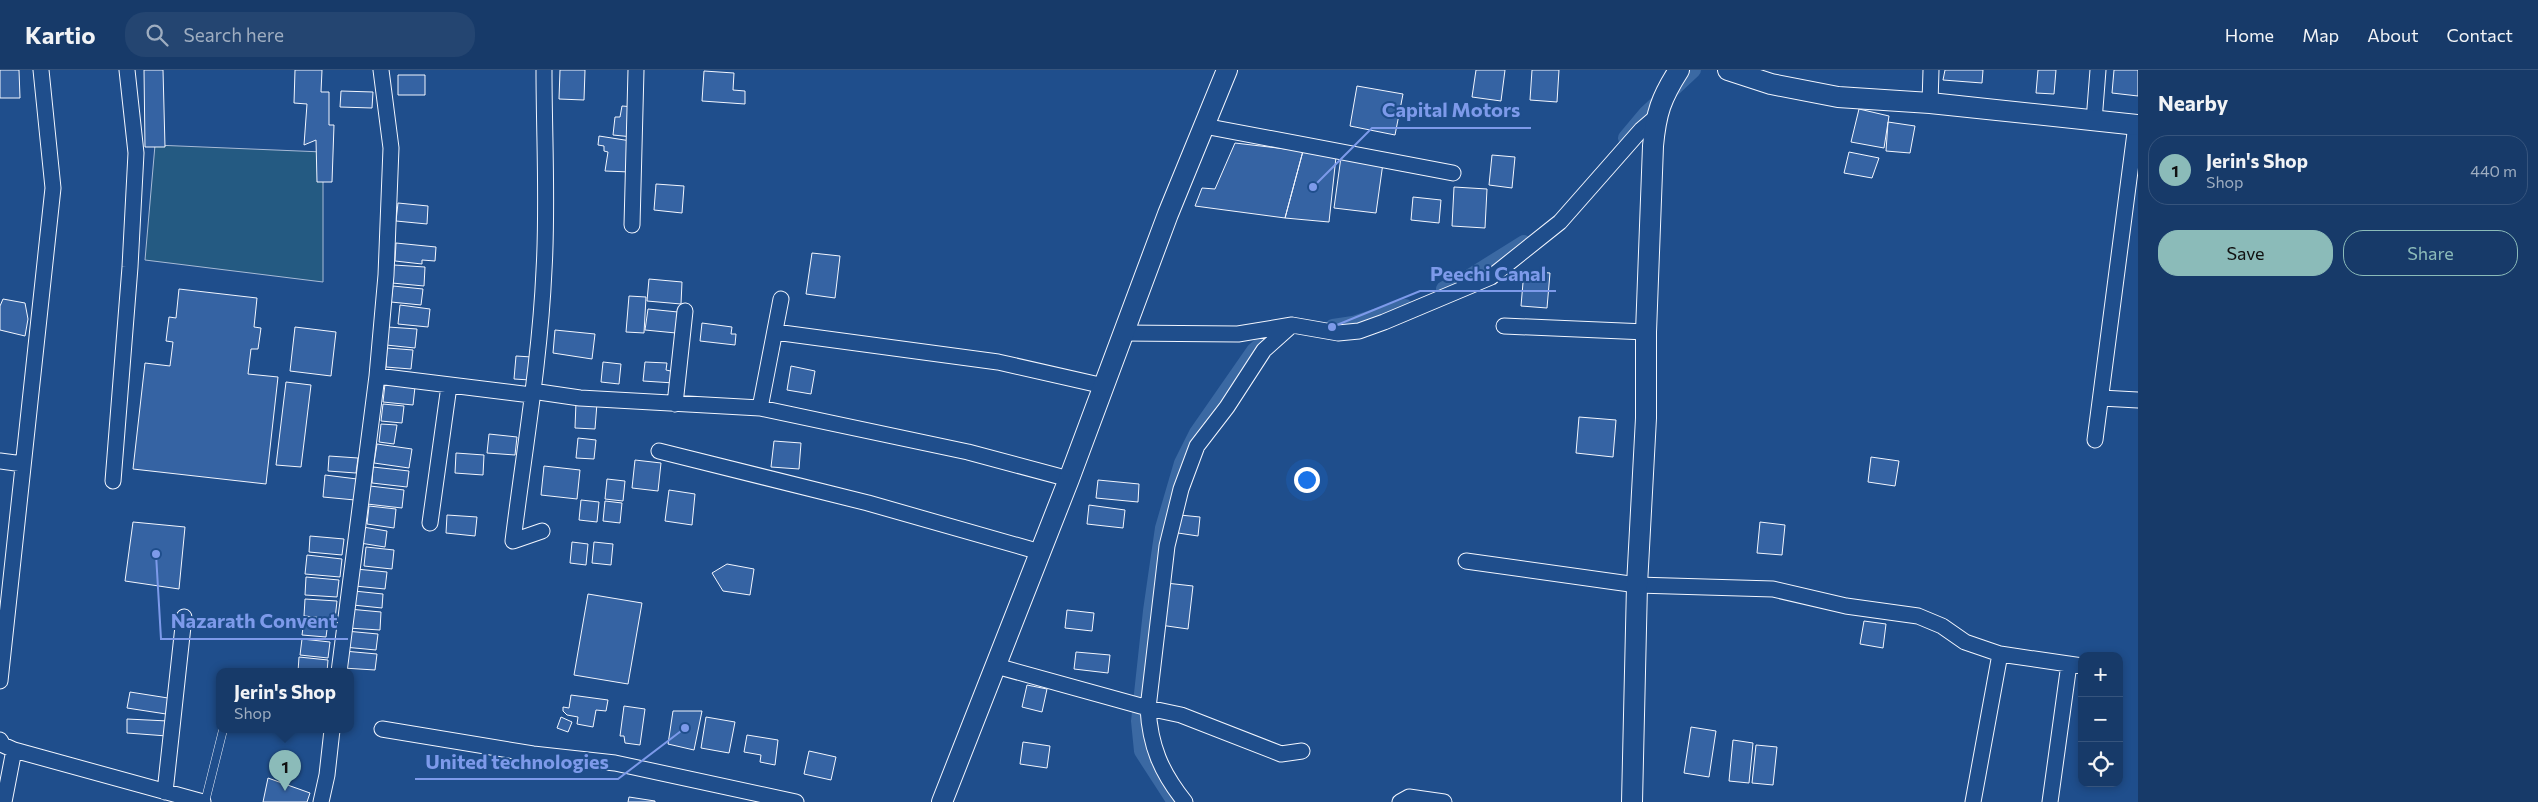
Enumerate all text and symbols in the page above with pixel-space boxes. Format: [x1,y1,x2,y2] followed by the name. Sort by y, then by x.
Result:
[125,12,475,57] search box
[25,20,95,49] text: Kartio
[143,21,171,49] icon: search
[183,23,284,46] text: Search here
[2225,24,2274,46] text: Home
[2302,24,2339,46] text: Map
[2367,24,2419,46] text: About
[2447,24,2513,46] text: Contact
[2158,90,2228,115] text: Nearby
[1372,93,1531,128] callout: Capital Motors
[1382,97,1520,121] text: Capital Motors
[2206,149,2308,172] text: Jerin's Shop
[2171,161,2179,180] text: 1
[2470,161,2517,180] text: 440 m
[2206,172,2244,191] text: Shop
[2158,230,2333,276] button: Save
[2343,230,2518,276] button: Share
[1420,256,1556,291] callout: Peechi Canal
[1430,261,1546,285] text: Peechi Canal
[1294,467,1320,493] your location
[161,604,348,639] callout: Nazarath Convent
[171,608,337,632] text: Nazarath Convent
[2078,652,2123,787] map controls
[2078,652,2123,697] button: +
[216,668,354,733] popup
[234,680,336,703] text: Jerin's Shop
[2078,697,2123,742] button: −
[234,703,272,722] text: Shop
[2078,742,2123,787] button: locate
[415,744,618,779] callout: United technologies
[425,749,609,773] text: United technologies
[269,750,301,791] pin: 1

